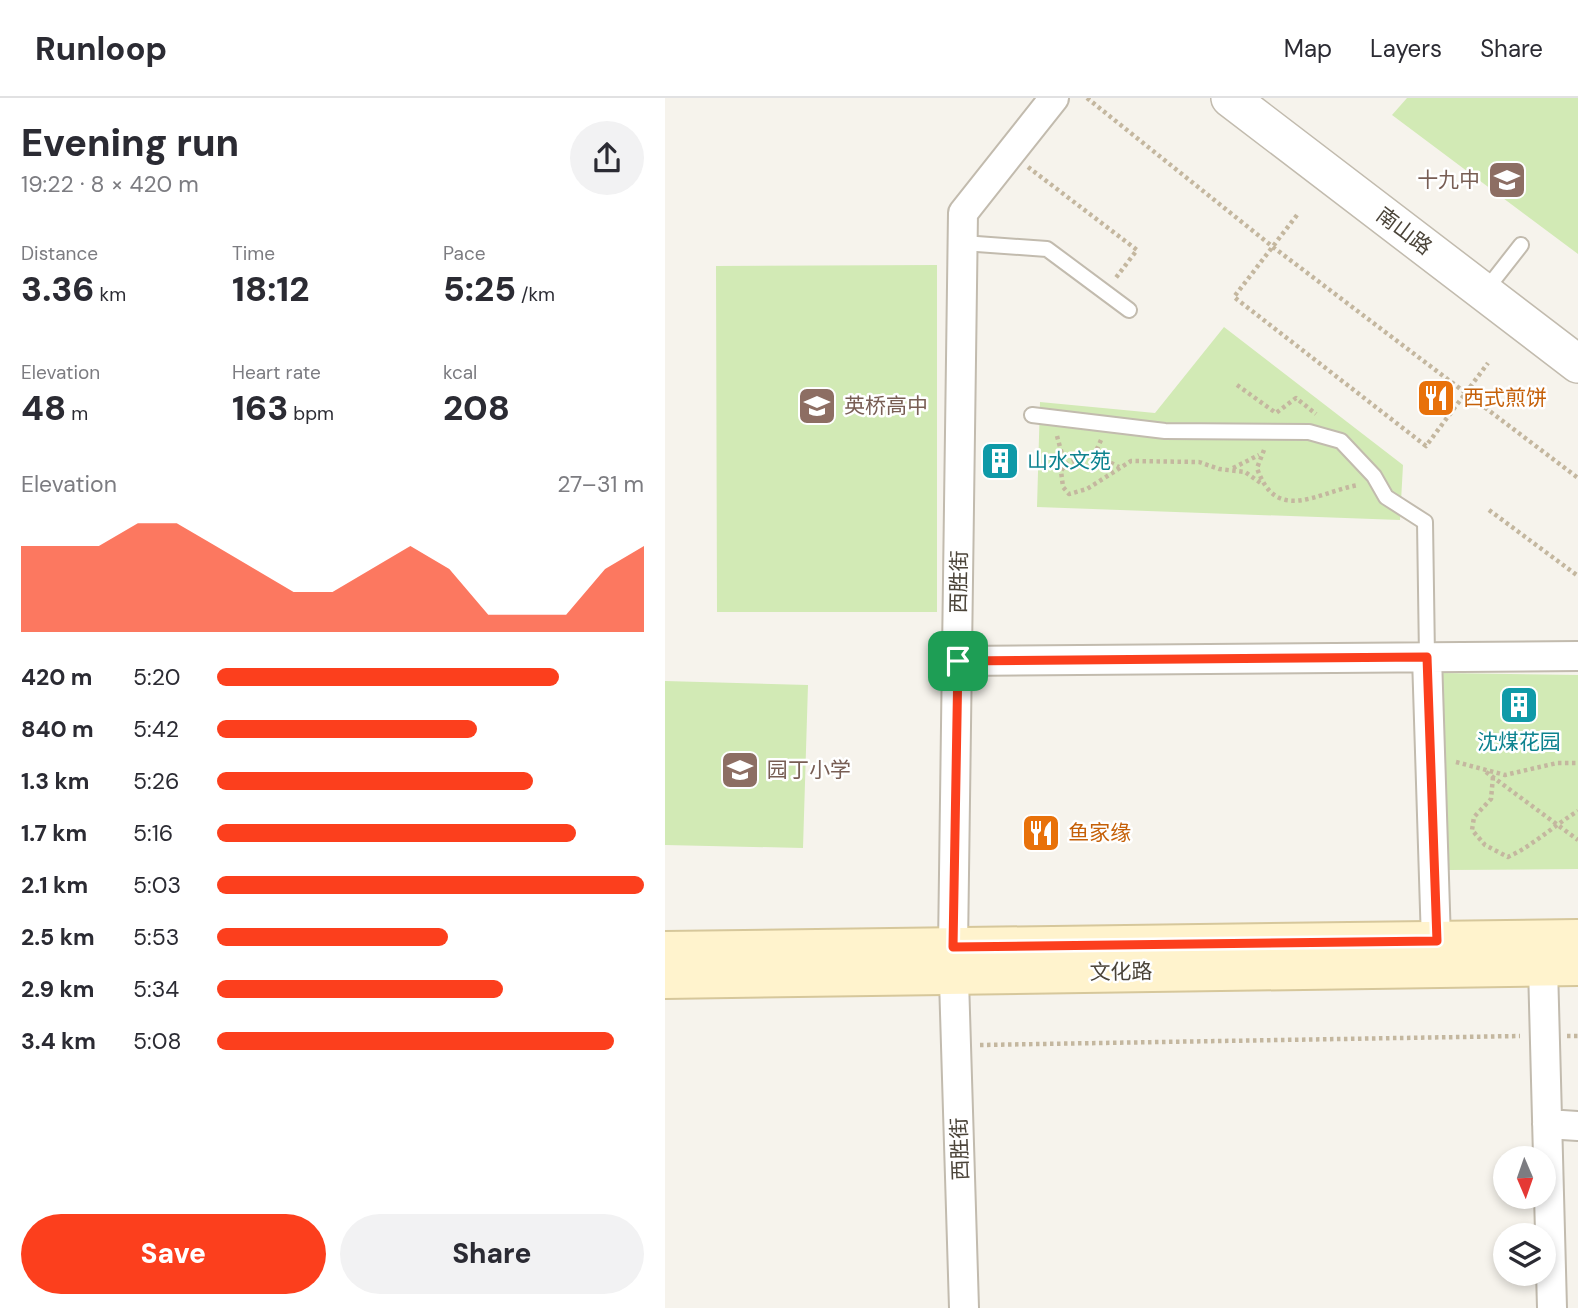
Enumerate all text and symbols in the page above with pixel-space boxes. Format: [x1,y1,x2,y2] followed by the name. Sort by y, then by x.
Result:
[35,27,167,70] text: Runloop
[1284,33,1332,64] text: Map
[1370,33,1442,64] text: Layers
[1480,33,1543,64] text: Share
[21,118,239,168] text: Evening run
[570,121,644,195] button: share
[1486,159,1528,201] school or university icon: 十九中
[1417,166,1480,194] place label: 十九中
[21,169,199,199] text: 19:22 · 8 × 420 m
[1370,201,1438,261] street label: 南山路
[21,241,98,266] text: Distance
[232,241,275,266] text: Time
[443,241,486,266] text: Pace
[21,266,95,312] text: 3.36
[232,266,309,312] text: 18:12
[443,266,516,312] text: 5:25
[95,282,126,307] text: km
[516,282,555,307] text: /km
[21,360,100,385] text: Elevation
[232,360,321,385] text: Heart rate
[443,360,477,385] text: kcal
[1415,377,1457,419] restaurant icon: 西式煎饼
[1463,384,1547,412] place label: 西式煎饼
[21,385,66,431] text: 48
[232,385,288,431] text: 163
[443,385,510,431] text: 208
[796,385,838,427] school or university icon: 英桥高中
[844,392,928,420] place label: 英桥高中
[66,401,88,426] text: m
[288,401,334,426] text: bpm
[979,440,1021,482] building icon: 山水文苑
[1027,447,1111,475] place label: 山水文苑
[21,469,117,499] text: Elevation
[557,469,644,499] text: 27–31 m
[944,550,974,614] street label: 西胜街
[928,631,988,691] pin
[939,642,977,680] icon: arrive
[21,662,92,692] text: 420 m
[133,662,180,692] text: 5:20
[1498,684,1540,726] building icon: 沈煤花园
[21,714,94,744] text: 840 m
[133,714,179,744] text: 5:42
[1477,728,1561,756] place label: 沈煤花园
[719,749,761,791] school or university icon: 园丁小学
[767,756,851,784] place label: 园丁小学
[21,766,89,796] text: 1.3 km
[133,766,179,796] text: 5:26
[1020,812,1062,854] restaurant icon: 鱼家缘
[21,818,87,848] text: 1.7 km
[133,818,173,848] text: 5:16
[1068,819,1131,847] place label: 鱼家缘
[21,870,88,900] text: 2.1 km
[133,870,181,900] text: 5:03
[21,922,95,952] text: 2.5 km
[133,922,179,952] text: 5:53
[1089,957,1153,987] street label: 文化路
[21,974,94,1004] text: 2.9 km
[133,974,179,1004] text: 5:34
[21,1026,96,1056] text: 3.4 km
[133,1026,181,1056] text: 5:08
[945,1117,975,1181] street label: 西胜街
[1493,1146,1556,1209] north arrow
[1493,1146,1556,1286] map controls
[21,1214,326,1294] button: Save
[340,1214,644,1294] button: Share
[1493,1223,1556,1286] button: layers

